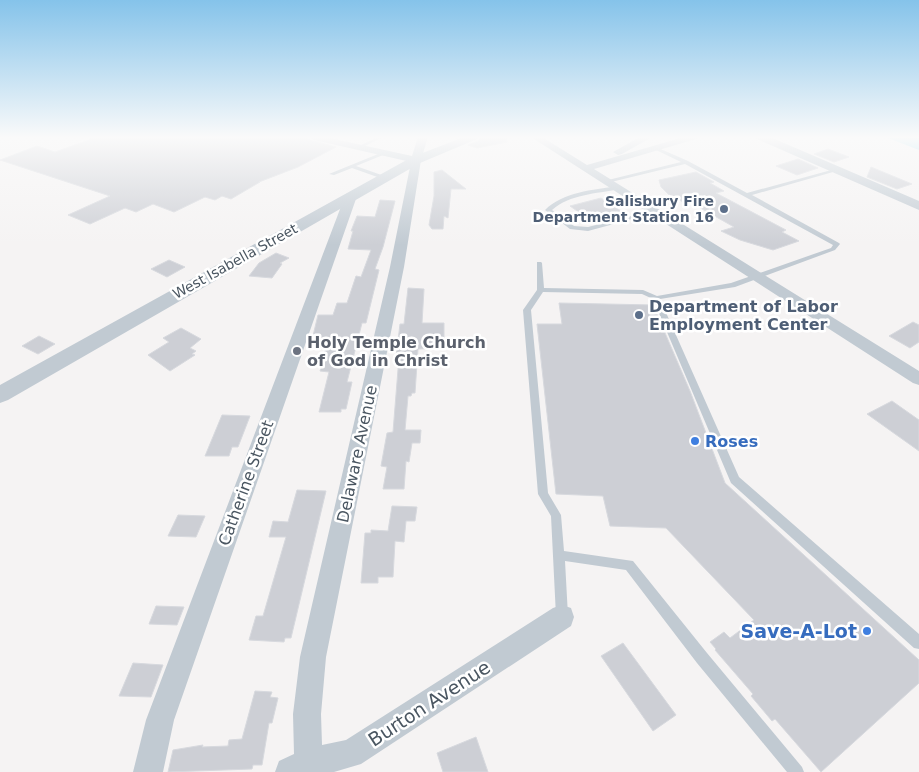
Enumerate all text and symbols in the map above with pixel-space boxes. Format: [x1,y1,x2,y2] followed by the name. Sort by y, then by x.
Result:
[533,193,714,225] place label: Salisbury Fire Department Station 16
[718,203,730,215] marker: Salisbury Fire Department Station 16
[170,220,300,302] street label: West Isabella Street
[649,297,838,334] place label: Department of Labor Employment Center
[633,309,645,321] marker: Department of Labor Employment Center
[307,333,486,370] place label: Holy Temple Church of God in Christ
[291,345,303,357] marker: Holy Temple Church of God in Christ
[333,384,381,524] street label: Delaware Avenue
[215,418,277,548] street label: Catherine Street
[705,432,758,451] place label: Roses
[689,435,701,447] marker: Roses
[741,620,857,642] place label: Save-A-Lot
[861,625,873,637] marker: Save-A-Lot
[364,655,494,751] street label: Burton Avenue

